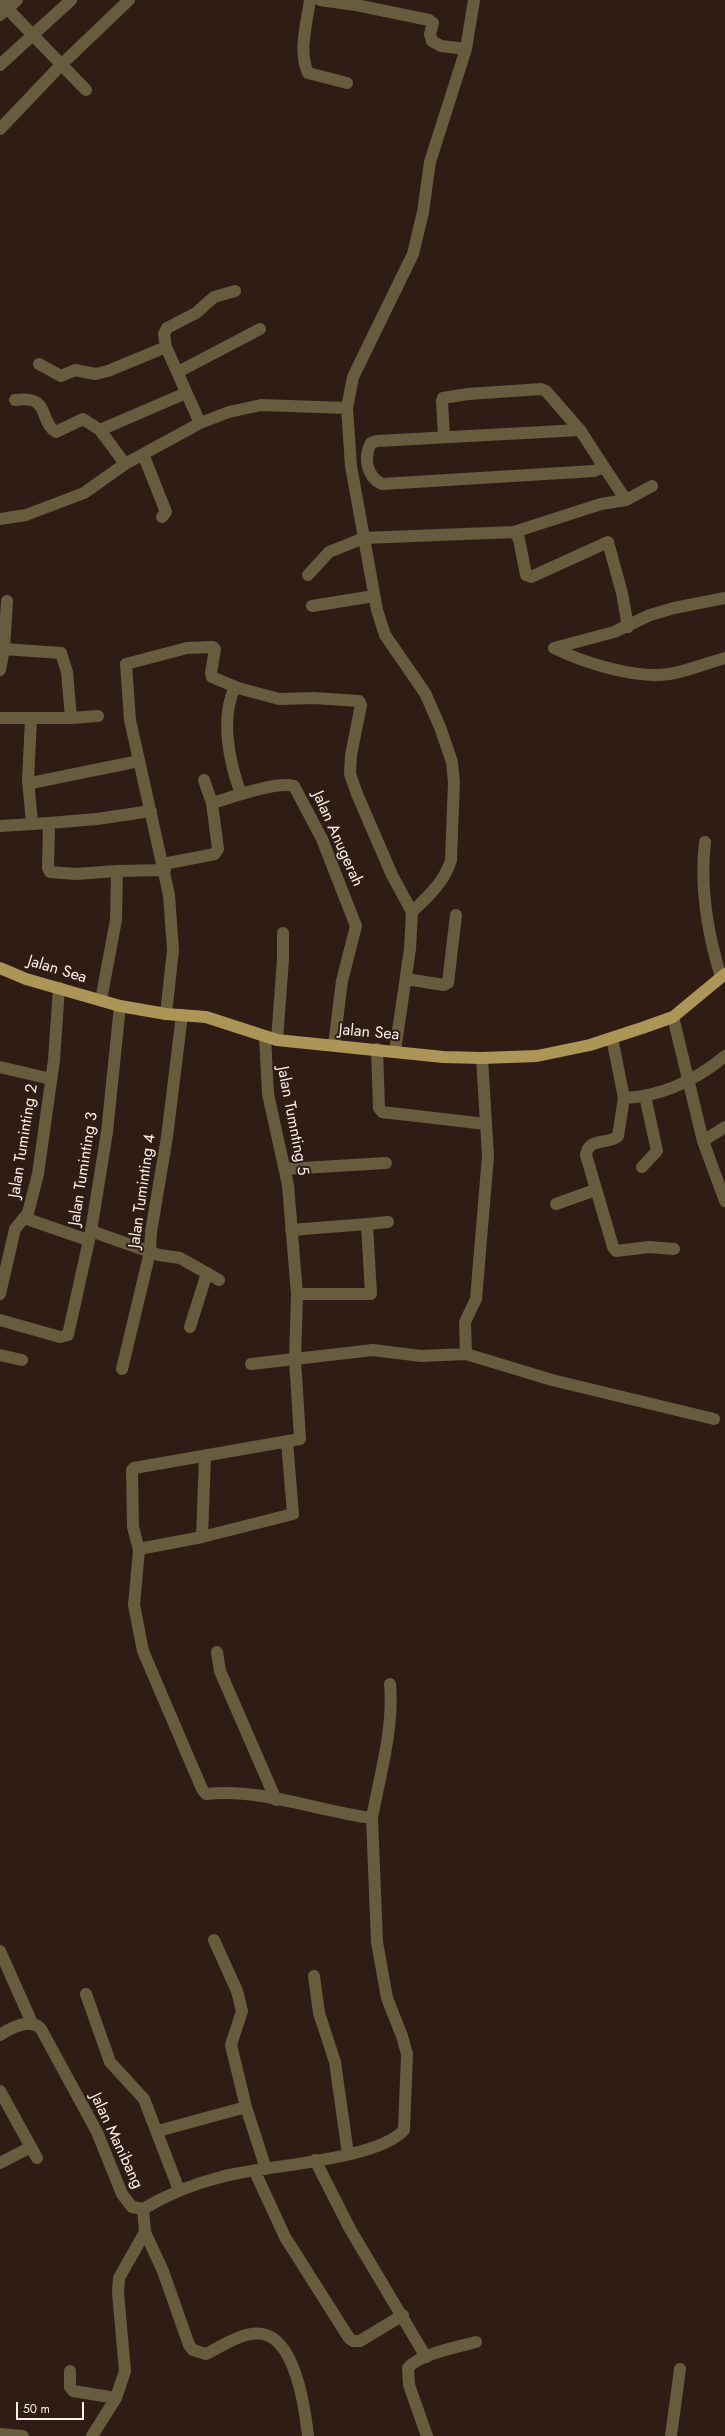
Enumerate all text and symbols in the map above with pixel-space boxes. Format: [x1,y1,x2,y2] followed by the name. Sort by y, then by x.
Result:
[307,788,367,890] street label: Jalan Anugerah
[25,952,89,988] street label: Jalan Sea
[338,1021,400,1045] street label: Jalan Sea
[272,1065,312,1177] street label: Jalan Tumnting 5
[6,1083,42,1199] street label: Jalan Tuminting 2
[66,1111,102,1227] street label: Jalan Tuminting 3
[125,1133,161,1249] street label: Jalan Tuminting 4
[85,2090,147,2192] street label: Jalan Manibang
[18,2394,86,2420] scale bar
[23,2400,50,2418] text: 50 m

